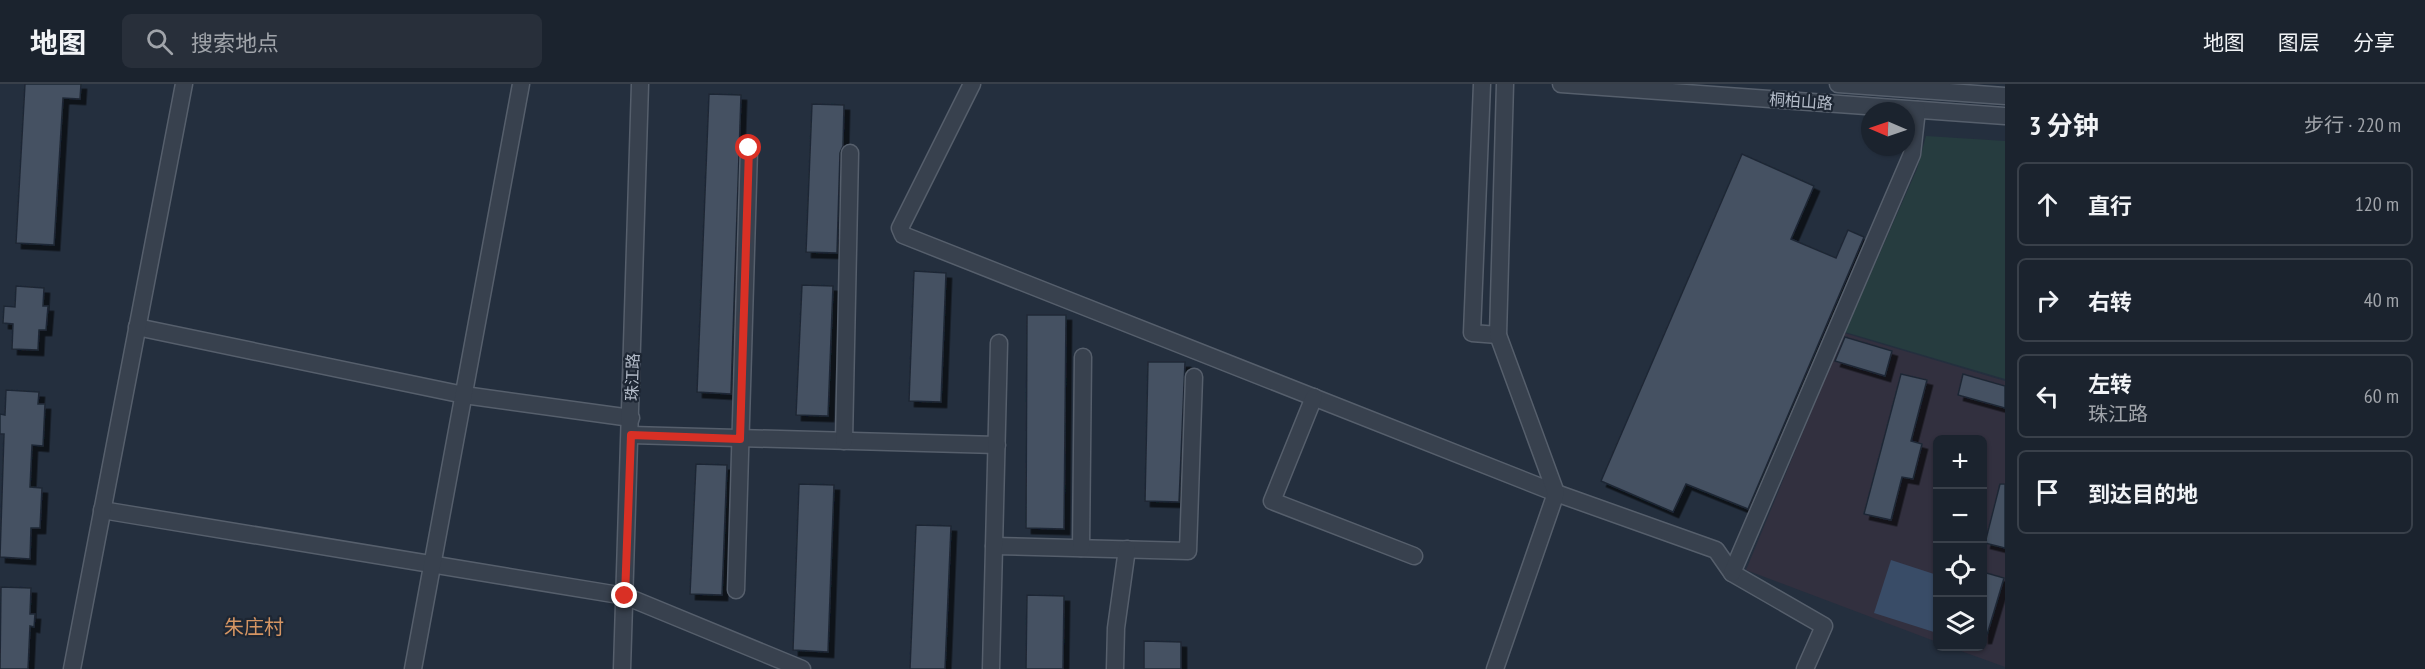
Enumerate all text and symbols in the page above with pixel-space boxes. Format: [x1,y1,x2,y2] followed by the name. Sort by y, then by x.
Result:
[122,14,542,68] search box
[30,24,86,61] text: 地图
[143,25,176,58] icon: search
[191,29,279,57] text: 搜索地点
[2203,29,2245,56] text: 地图
[2278,29,2320,56] text: 图层
[2353,29,2395,56] text: 分享
[1768,89,1834,113] street label: 桐柏山路
[1861,102,1915,156] north arrow
[2029,109,2099,142] text: 3 分钟
[2304,112,2401,138] text: 步行 · 220 m
[735,134,761,160] route start
[2031,188,2064,221] icon: ahead
[2355,191,2399,217] text: 120 m
[2088,192,2132,220] text: 直行
[2031,284,2064,317] icon: right
[2364,287,2399,313] text: 40 m
[2088,288,2132,316] text: 右转
[621,353,643,401] street label: 珠江路
[2088,370,2132,398] text: 左转
[2031,380,2064,413] icon: left
[2364,383,2399,409] text: 60 m
[2088,401,2148,427] text: 珠江路
[1933,435,1987,651] map controls
[1933,435,1987,489] button: +
[2031,476,2064,509] icon: arrive
[2088,480,2198,508] text: 到达目的地
[1933,489,1987,543] button: −
[1933,543,1987,597] button: locate
[611,582,637,608] route end
[1933,597,1987,651] button: layers
[224,614,284,640] district label: 朱庄村

